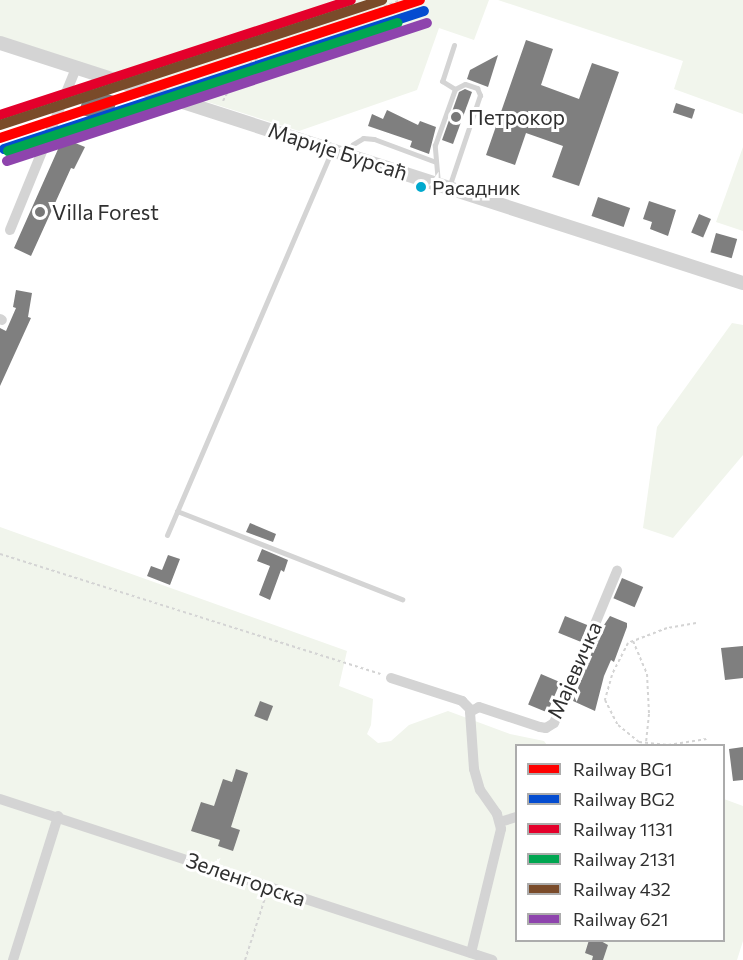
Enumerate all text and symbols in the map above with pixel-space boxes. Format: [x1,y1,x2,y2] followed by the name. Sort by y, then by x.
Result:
[468,104,565,130] place label: Петрокор
[449,110,463,124] marker: Петрокор
[265,117,411,185] street label: Марије Бурсаћ
[432,175,520,199] place label: Расадник
[415,181,427,193] marker: Расадник
[52,199,159,225] place label: Villa Forest
[33,205,47,219] marker: Villa Forest
[541,618,607,722] street label: Мајевичка
[515,744,725,942] legend
[573,758,672,780] text: Railway BG1
[573,788,675,810] text: Railway BG2
[573,818,673,840] text: Railway 1131
[183,847,309,911] street label: Зеленгорска
[573,848,675,870] text: Railway 2131
[573,878,671,900] text: Railway 432
[573,908,668,930] text: Railway 621

